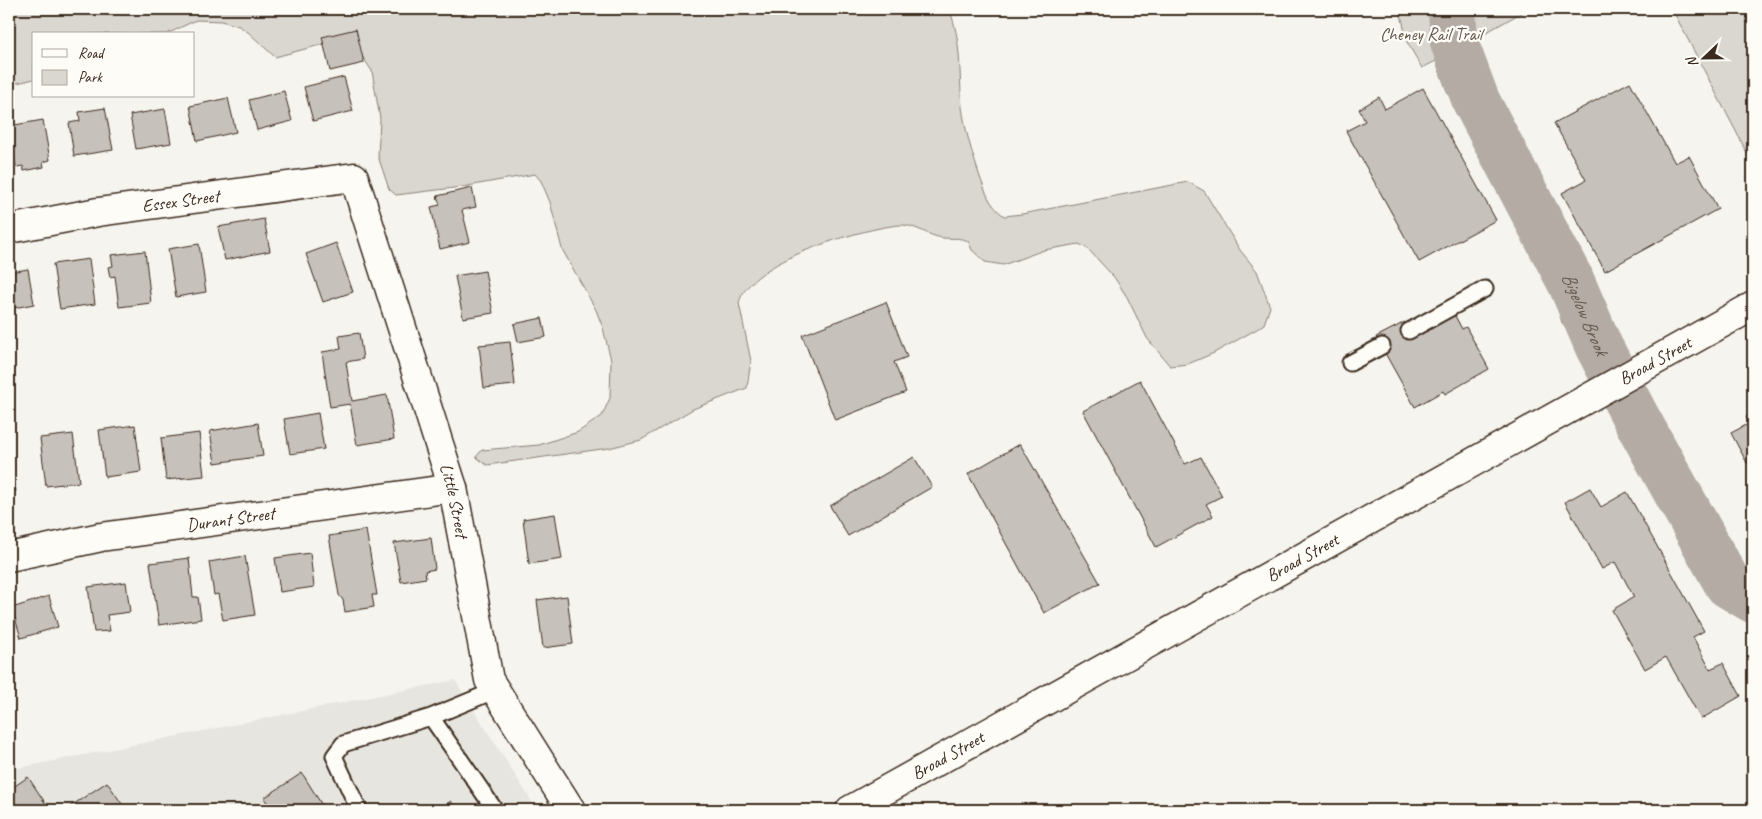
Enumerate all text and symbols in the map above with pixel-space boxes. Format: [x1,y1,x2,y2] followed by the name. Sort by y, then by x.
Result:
[1380,23,1485,45] park label: Cheney Rail Trail
[32,32,195,98] legend
[1680,32,1730,82] north arrow
[78,44,105,63] text: Road
[1682,53,1702,70] text: N
[78,68,103,87] text: Park
[141,184,223,217] street label: Essex Street
[1556,268,1615,362] water label: Bigelow Brook
[1615,331,1697,390] street label: Broad Street
[435,461,474,543] street label: Little Street
[185,502,279,536] street label: Durant Street
[1262,528,1344,587] street label: Broad Street
[908,725,990,784] street label: Broad Street

